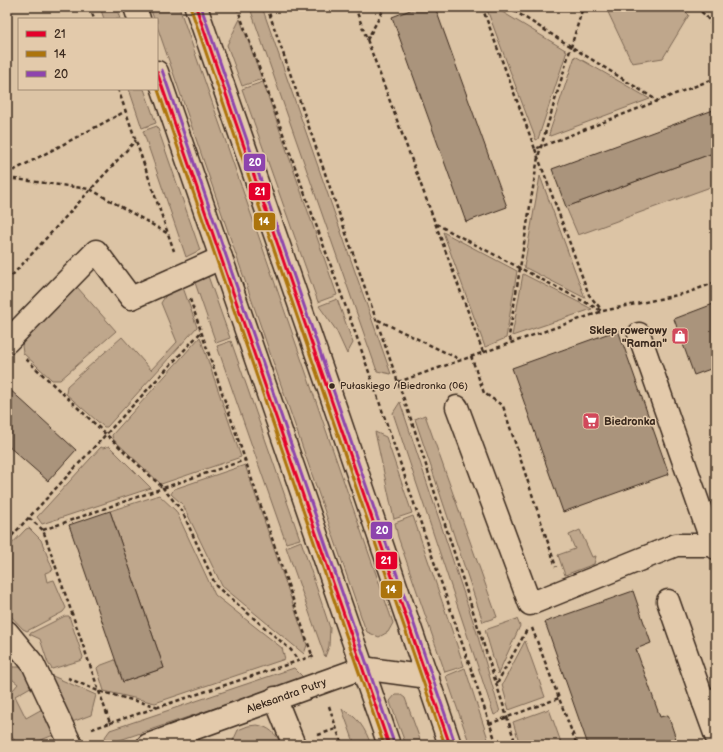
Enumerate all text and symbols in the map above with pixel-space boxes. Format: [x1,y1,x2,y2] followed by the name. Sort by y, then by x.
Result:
[18,18,158,90] legend
[54,27,66,42] text: 21
[54,47,67,62] text: 14
[54,67,68,82] text: 20
[243,153,266,172] line badge: 20
[248,156,262,169] text: 20
[248,182,271,201] line badge: 21
[255,185,266,198] text: 21
[253,212,276,231] line badge: 14
[258,215,270,228] text: 14
[589,324,667,350] place label: Sklep rowerowy "Raman"
[670,326,690,346] shop icon: Sklep rowerowy "Raman"
[340,380,468,392] place label: Pułaskiego / Biedronka (06)
[327,381,337,391] marker: Pułaskiego / Biedronka (06)
[581,411,601,431] supermarket icon: Biedronka
[604,415,656,428] place label: Biedronka
[370,521,393,540] line badge: 20
[375,524,389,537] text: 20
[375,551,398,570] line badge: 21
[381,554,392,567] text: 21
[380,580,403,599] line badge: 14
[385,583,397,596] text: 14
[244,675,328,716] street label: Aleksandra Putry

